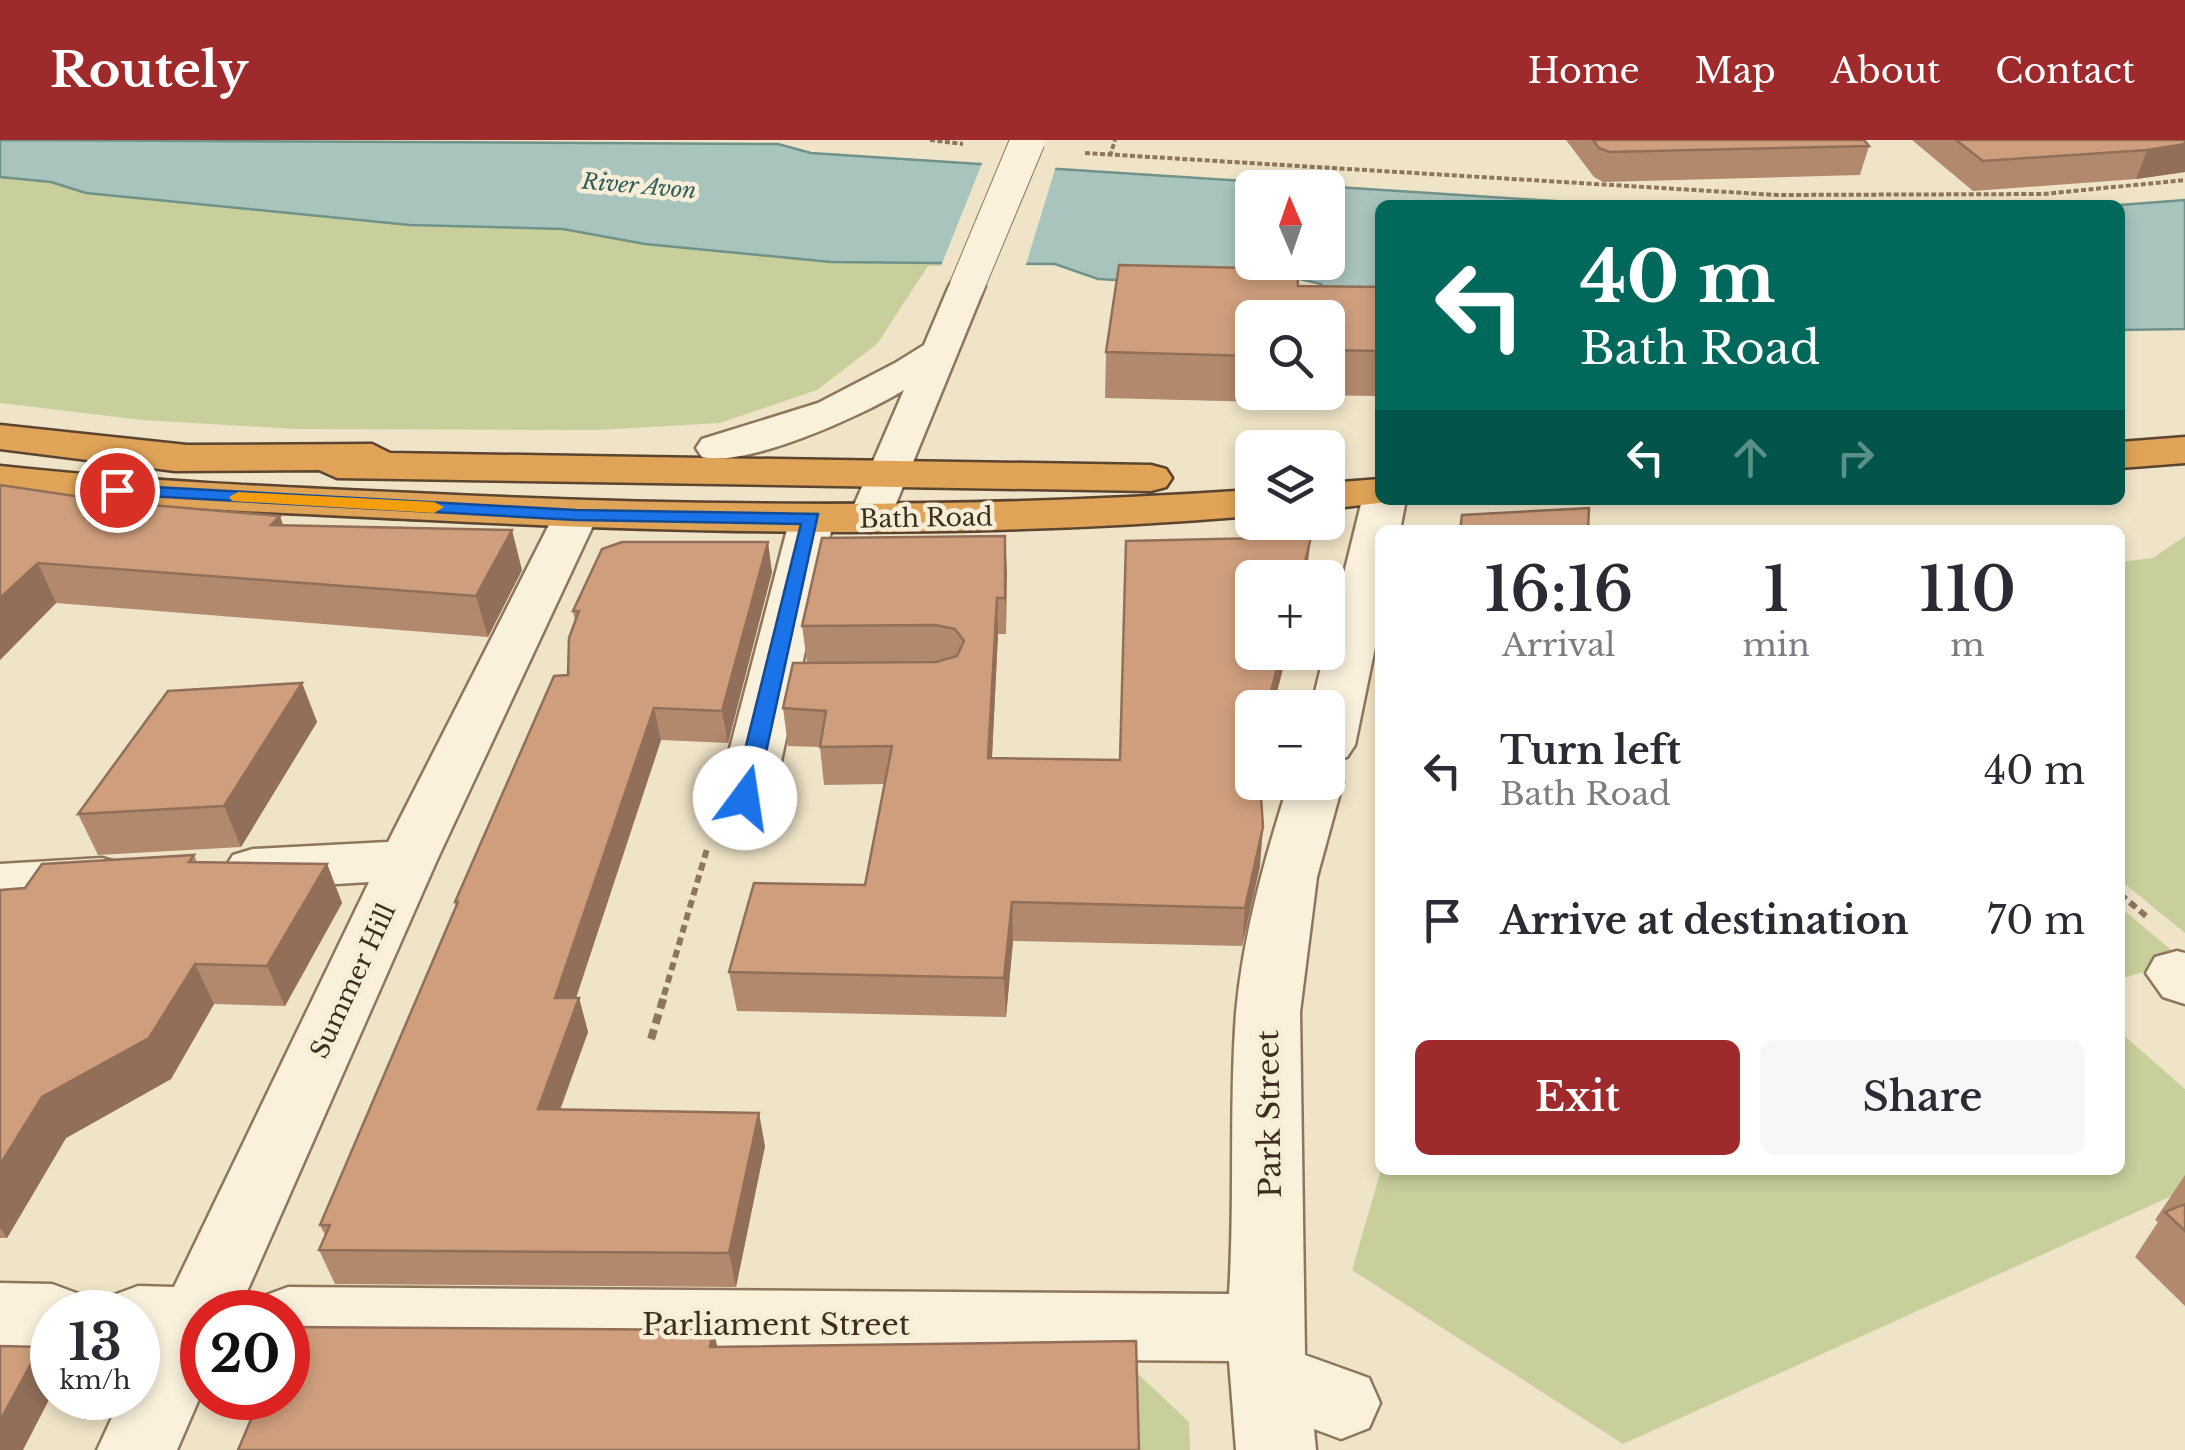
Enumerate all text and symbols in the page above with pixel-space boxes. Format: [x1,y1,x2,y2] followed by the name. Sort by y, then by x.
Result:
[50,40,248,100] text: Routely
[1528,49,1640,92] text: Home
[1695,49,1776,92] text: Map
[1831,49,1940,92] text: About
[1995,49,2135,92] text: Contact
[580,167,697,204] water label: River Avon
[1235,170,1345,280] north arrow
[1235,170,1345,800] map controls
[1580,234,1775,321] text: 40 m
[1415,240,1545,370] icon: left
[1235,300,1345,410] button: search
[1580,320,1820,376] text: Bath Road
[1235,430,1345,540] button: layers
[1618,430,1673,485] icon: left
[1723,430,1778,485] icon: ahead
[1828,430,1883,485] icon: right
[75,448,160,533] pin
[90,463,145,518] icon: arrive
[859,501,993,535] street label: Bath Road
[1484,553,1633,627] text: 16:16
[1763,553,1789,627] text: 1
[1919,553,2016,627] text: 110
[1235,560,1345,670] button: +
[1502,625,1615,665] text: Arrival
[1742,625,1810,665] text: min
[1950,625,1985,665] text: m
[1235,690,1345,800] button: −
[1500,727,1681,774] text: Turn left
[1415,743,1470,798] icon: left
[693,746,797,850] position arrow
[1984,747,2085,794] text: 40 m
[1500,774,1671,814] text: Bath Road
[1415,893,1470,948] icon: arrive
[1500,897,1909,944] text: Arrive at destination
[1987,897,2085,944] text: 70 m
[304,899,402,1063] street label: Summer Hill
[1249,1029,1289,1198] street label: Park Street
[1415,1040,1740,1155] button: Exit
[1760,1040,2085,1155] button: Share
[180,1290,310,1420] speed limit sign: 20
[642,1306,911,1343] street label: Parliament Street
[68,1311,122,1374] text: 13
[60,1365,130,1396] text: km/h

